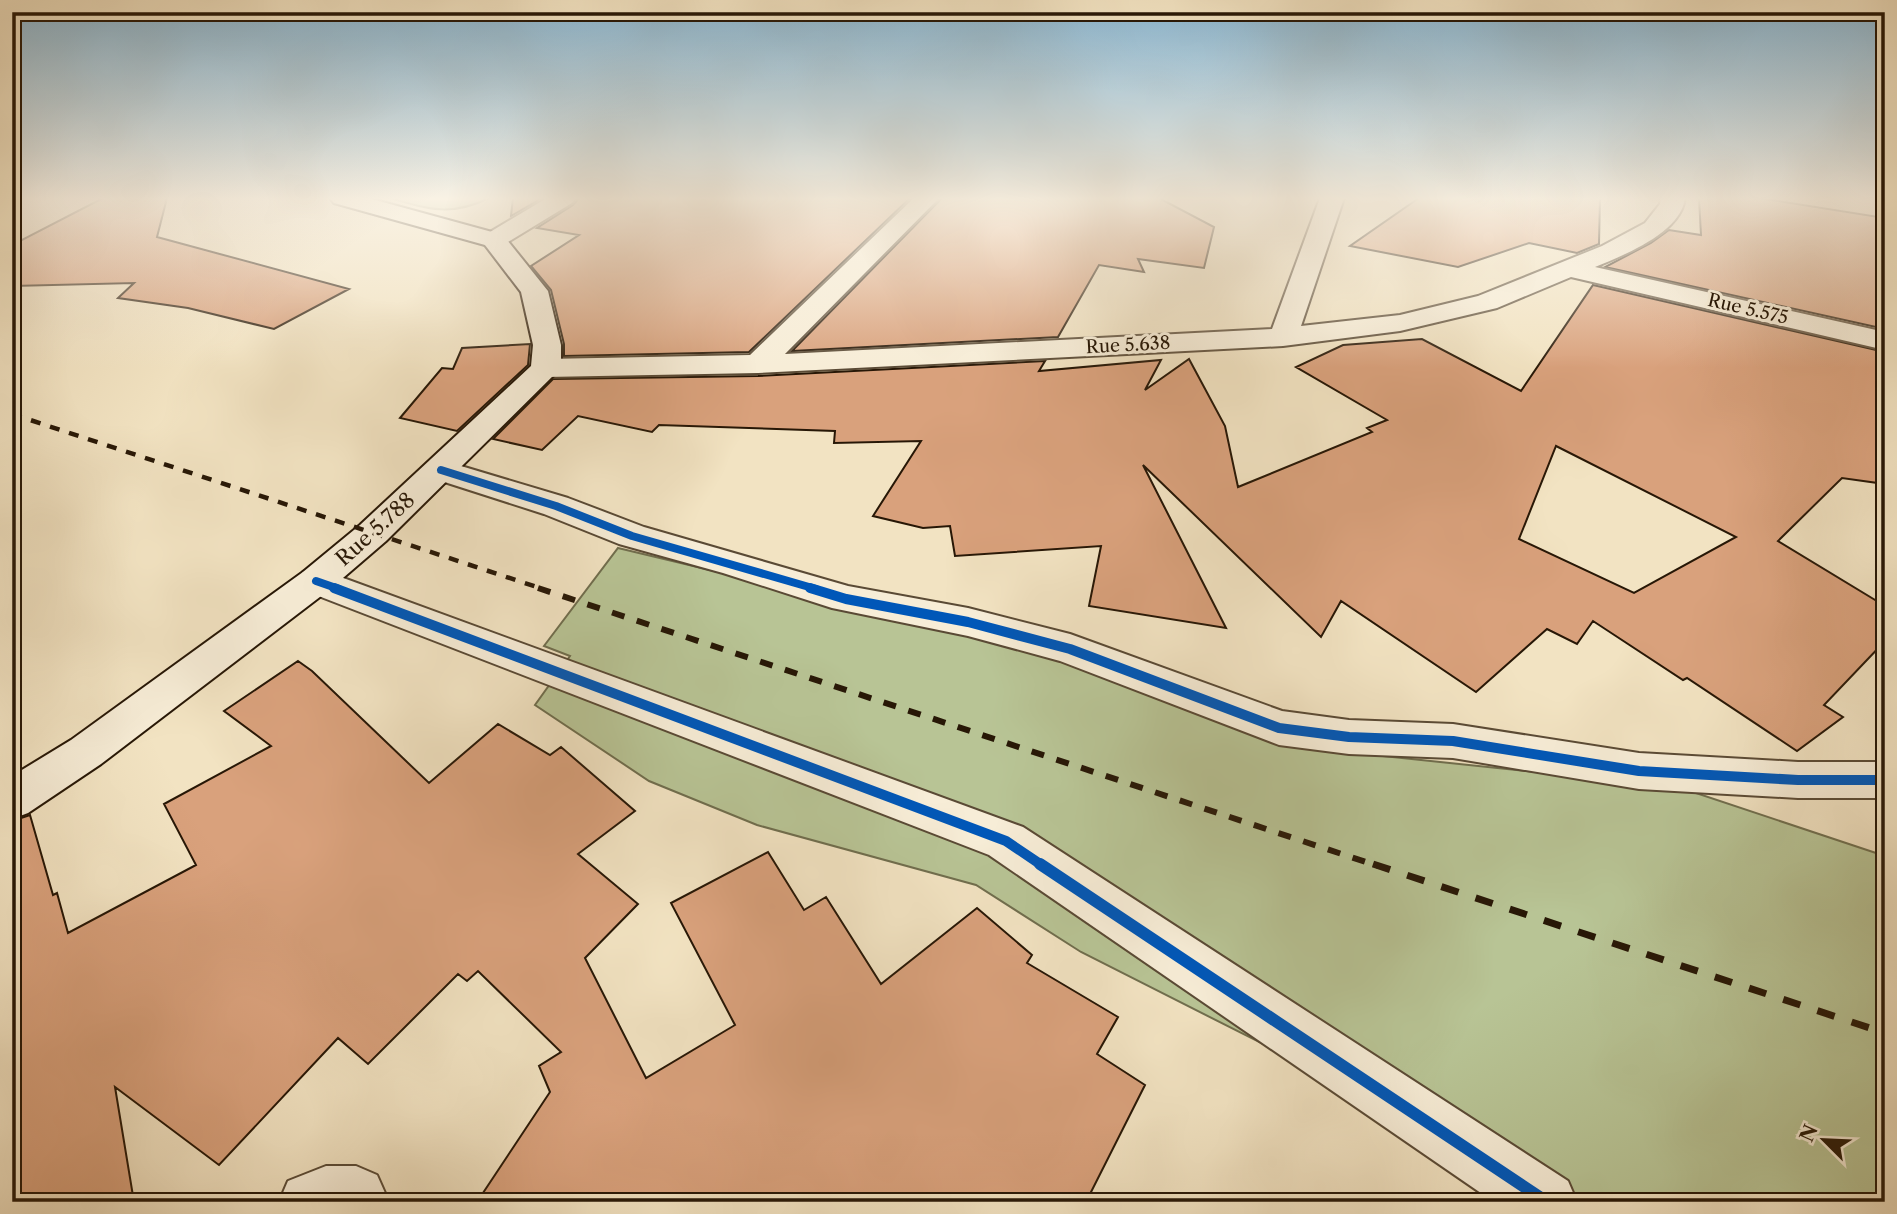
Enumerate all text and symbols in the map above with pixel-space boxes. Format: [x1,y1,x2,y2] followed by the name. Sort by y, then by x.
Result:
[1706,289,1790,329] street label: Rue 5.575
[1085,332,1171,358] street label: Rue 5.638
[330,487,420,571] street label: Rue 5.788
[1788,1106,1858,1176] north arrow
[1795,1121,1823,1146] text: N

